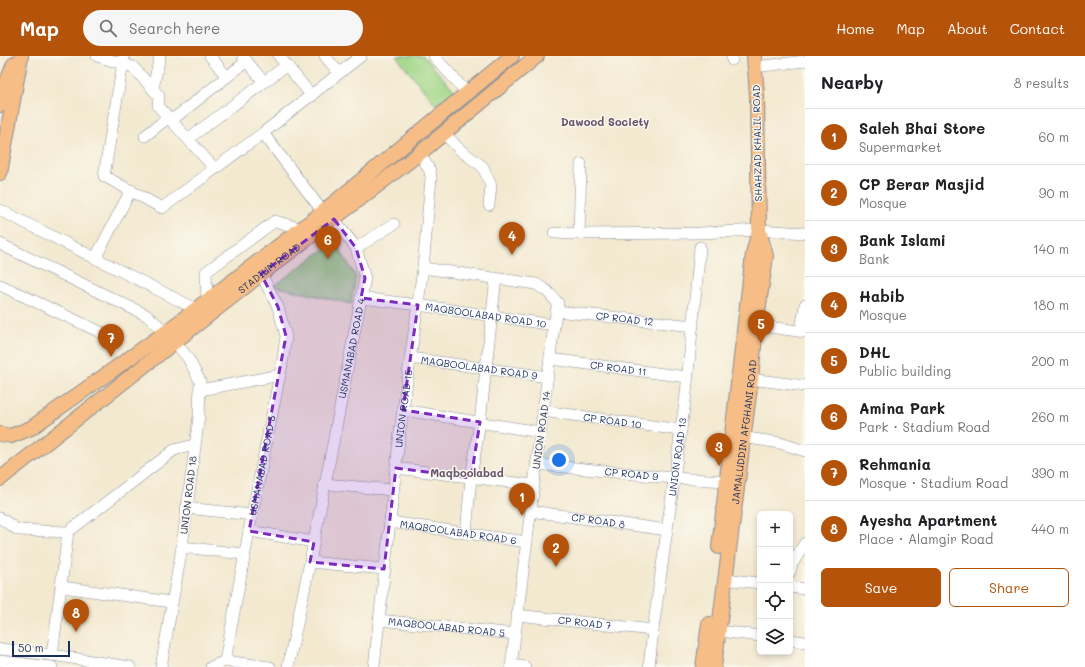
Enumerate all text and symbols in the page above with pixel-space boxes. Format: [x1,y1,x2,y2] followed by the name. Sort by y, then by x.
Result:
[83,10,363,46] search box
[20,16,59,41] text: Map
[97,17,119,39] icon: search
[129,18,220,38] text: Search here
[836,19,874,38] text: Home
[896,19,925,38] text: Map
[947,19,988,38] text: About
[1010,19,1065,38] text: Contact
[821,71,883,93] text: Nearby
[1014,74,1069,91] text: 8 results
[749,84,765,202] street label: SHAHZAD KHALIL ROAD
[561,114,649,129] district label: Dawood Society
[859,118,985,138] text: Saleh Bhai Store
[831,128,837,145] text: 1
[1039,128,1069,145] text: 60 m
[859,138,942,155] text: Supermarket
[859,174,984,194] text: CP Berar Masjid
[830,184,838,201] text: 2
[1039,184,1069,201] text: 90 m
[859,194,907,211] text: Mosque
[499,222,525,255] pin: 4
[315,226,341,259] pin: 6
[859,230,946,250] text: Bank Islami
[235,239,303,297] street label: STADIUM ROAD
[830,240,838,257] text: 3
[1033,240,1069,257] text: 140 m
[859,250,889,267] text: Bank
[859,286,904,306] text: Habib
[830,296,838,313] text: 4
[1033,296,1069,313] text: 180 m
[335,297,368,400] street label: USMANABAD ROAD 4
[424,299,547,331] street label: MAQBOOLABAD ROAD 10
[859,306,907,323] text: Mosque
[595,308,654,329] street label: CP ROAD 12
[748,310,774,343] pin: 5
[98,324,124,357] pin: 7
[859,342,891,362] text: DHL
[830,352,838,369] text: 5
[1031,352,1069,369] text: 200 m
[420,353,539,383] street label: MAQBOOLABAD ROAD 9
[589,357,647,379] street label: CP ROAD 11
[728,359,760,505] street label: JAMALUDDIN AFGHANI ROAD
[859,362,951,379] text: Public building
[391,369,416,448] street label: UNION ROAD 15
[529,390,553,470] street label: UNION ROAD 14
[859,398,945,418] text: Amina Park
[830,408,838,425] text: 6
[1031,408,1069,425] text: 260 m
[582,410,642,431] street label: CP ROAD 10
[245,414,279,517] street label: USMANABAD ROAD 5
[665,417,690,497] street label: UNION ROAD 13
[859,418,990,435] text: Park · Stadium Road
[706,433,732,466] pin: 3
[549,450,569,470] your location
[859,454,931,474] text: Rehmania
[176,455,200,535] street label: UNION ROAD 18
[604,464,659,483] street label: CP ROAD 9
[830,464,838,481] text: 7
[1031,464,1069,481] text: 390 m
[430,465,504,480] district label: Maqboolabad
[859,474,1008,491] text: Mosque · Stadium Road
[509,483,535,516] pin: 1
[571,510,626,531] street label: CP ROAD 8
[859,510,997,530] text: Ayesha Apartment
[757,511,793,655] map controls
[757,511,793,547] button: +
[399,517,517,547] street label: MAQBOOLABAD ROAD 6
[830,520,838,537] text: 8
[1031,520,1069,537] text: 440 m
[859,530,993,547] text: Place · Alamgir Road
[543,534,569,567] pin: 2
[757,547,793,583] button: −
[821,568,941,607] button: Save
[949,568,1069,607] button: Share
[757,583,793,619] button: locate
[63,599,89,632] pin: 8
[557,613,612,632] street label: CP ROAD 7
[388,614,506,640] street label: MAQBOOLABAD ROAD 5
[757,619,793,655] button: layers
[12,639,70,658] scale bar
[18,640,44,655] text: 50 m

